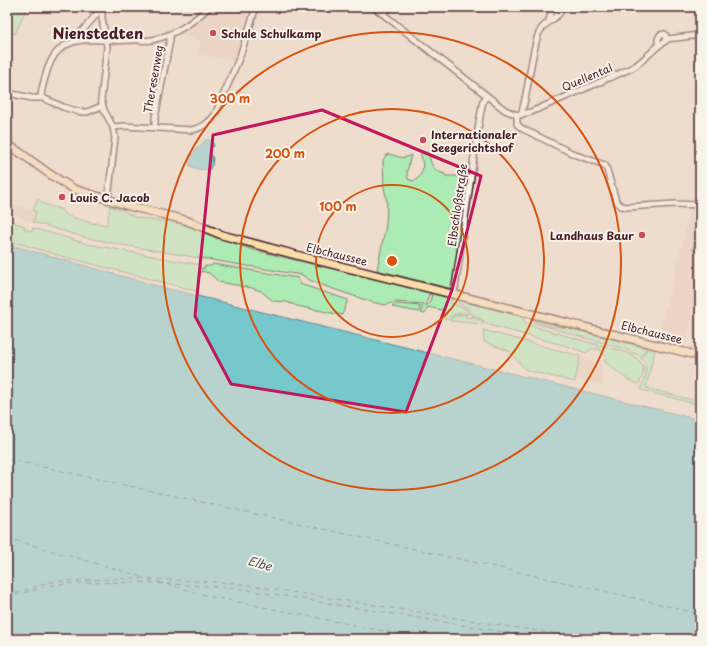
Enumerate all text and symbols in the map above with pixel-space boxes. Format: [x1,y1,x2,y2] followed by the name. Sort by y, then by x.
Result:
[53,21,143,44] district label: Nienstedten
[221,25,321,42] place label: Schule Schulkamp
[208,28,218,38] marker: Schule Schulkamp
[139,44,167,114] street label: Theresenweg
[559,59,615,95] street label: Quellental
[210,89,250,107] text: 300 m
[431,126,518,156] place label: Internationaler Seegerichtshof
[418,135,428,145] marker: Internationaler Seegerichtshof
[265,144,305,162] text: 200 m
[443,162,471,248] street label: Elbschloßstraße
[70,189,150,206] place label: Louis C. Jacob
[57,192,67,202] marker: Louis C. Jacob
[319,197,357,215] text: 100 m
[550,227,634,244] place label: Landhaus Baur
[637,230,647,240] marker: Landhaus Baur
[305,238,369,270] street label: Elbchaussee
[385,254,399,268] centre of rings
[620,316,684,348] street label: Elbchaussee
[246,551,275,575] water label: Elbe

